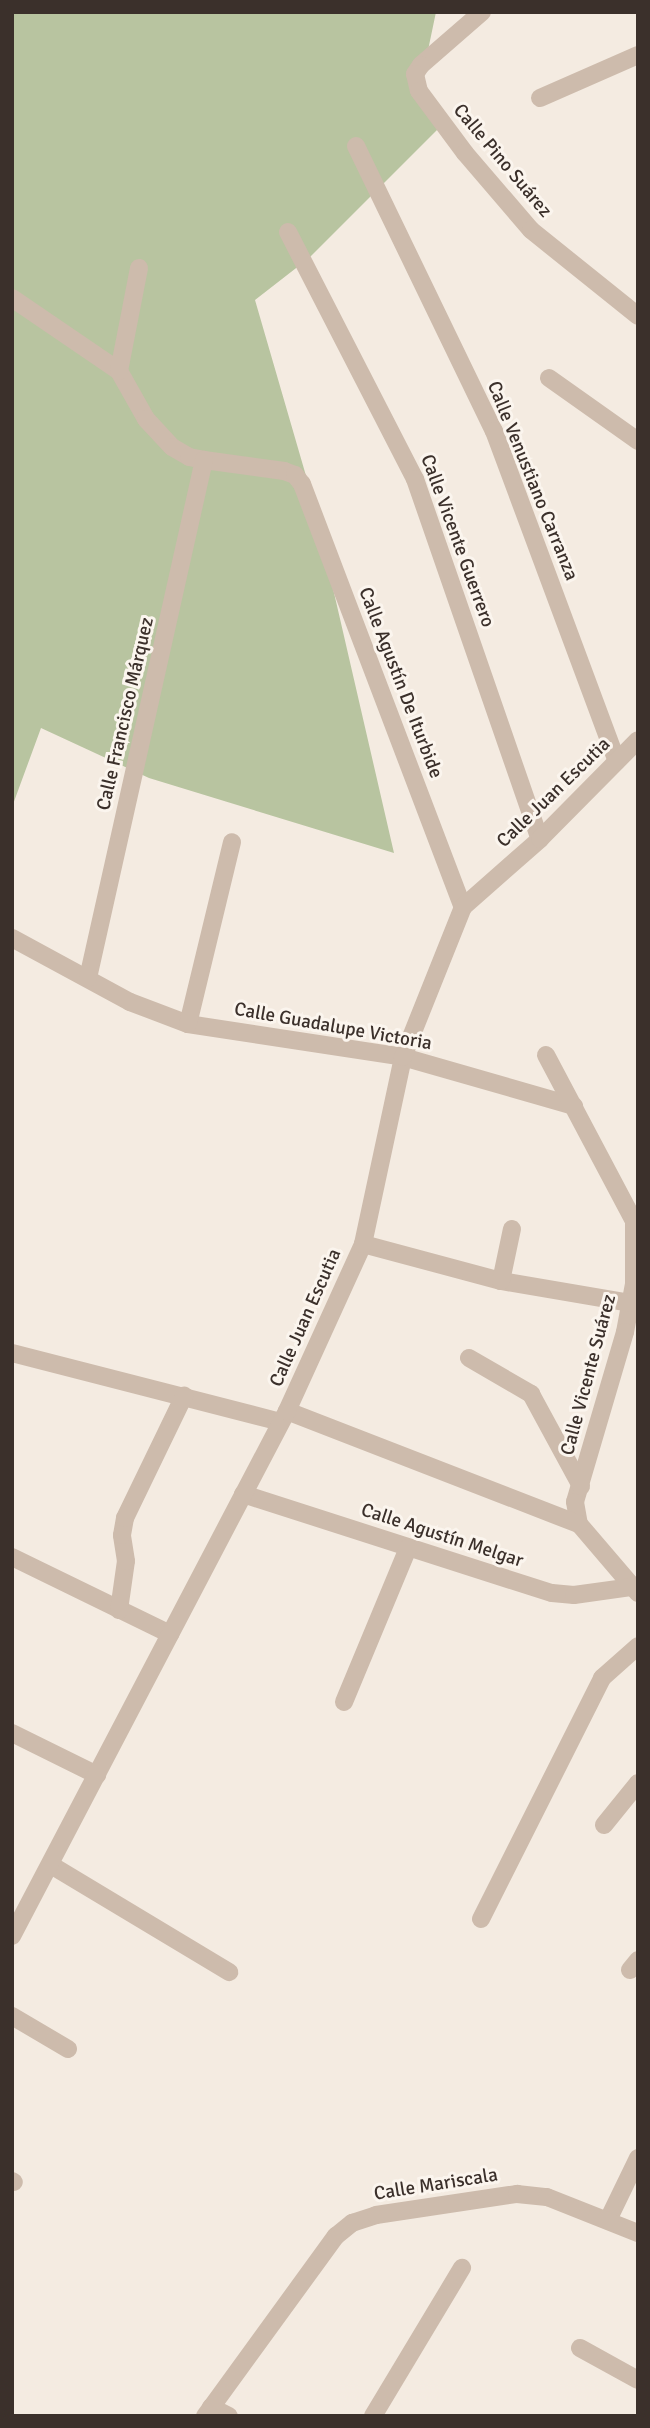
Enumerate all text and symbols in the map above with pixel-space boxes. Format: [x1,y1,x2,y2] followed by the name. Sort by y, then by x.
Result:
[448,100,556,222] street label: Calle Pino Suárez
[482,378,582,584] street label: Calle Venustiano Carranza
[415,452,499,630] street label: Calle Vicente Guerrero
[353,584,447,782] street label: Calle Agustín De Iturbide
[93,615,159,813] street label: Calle Francisco Márquez
[493,733,615,853] street label: Calle Juan Escutia
[232,998,434,1056] street label: Calle Guadalupe Victoria
[265,1246,347,1390] street label: Calle Juan Escutia
[557,1292,621,1458] street label: Calle Vicente Suárez
[358,1499,526,1573] street label: Calle Agustín Melgar
[372,2164,500,2206] street label: Calle Mariscala

